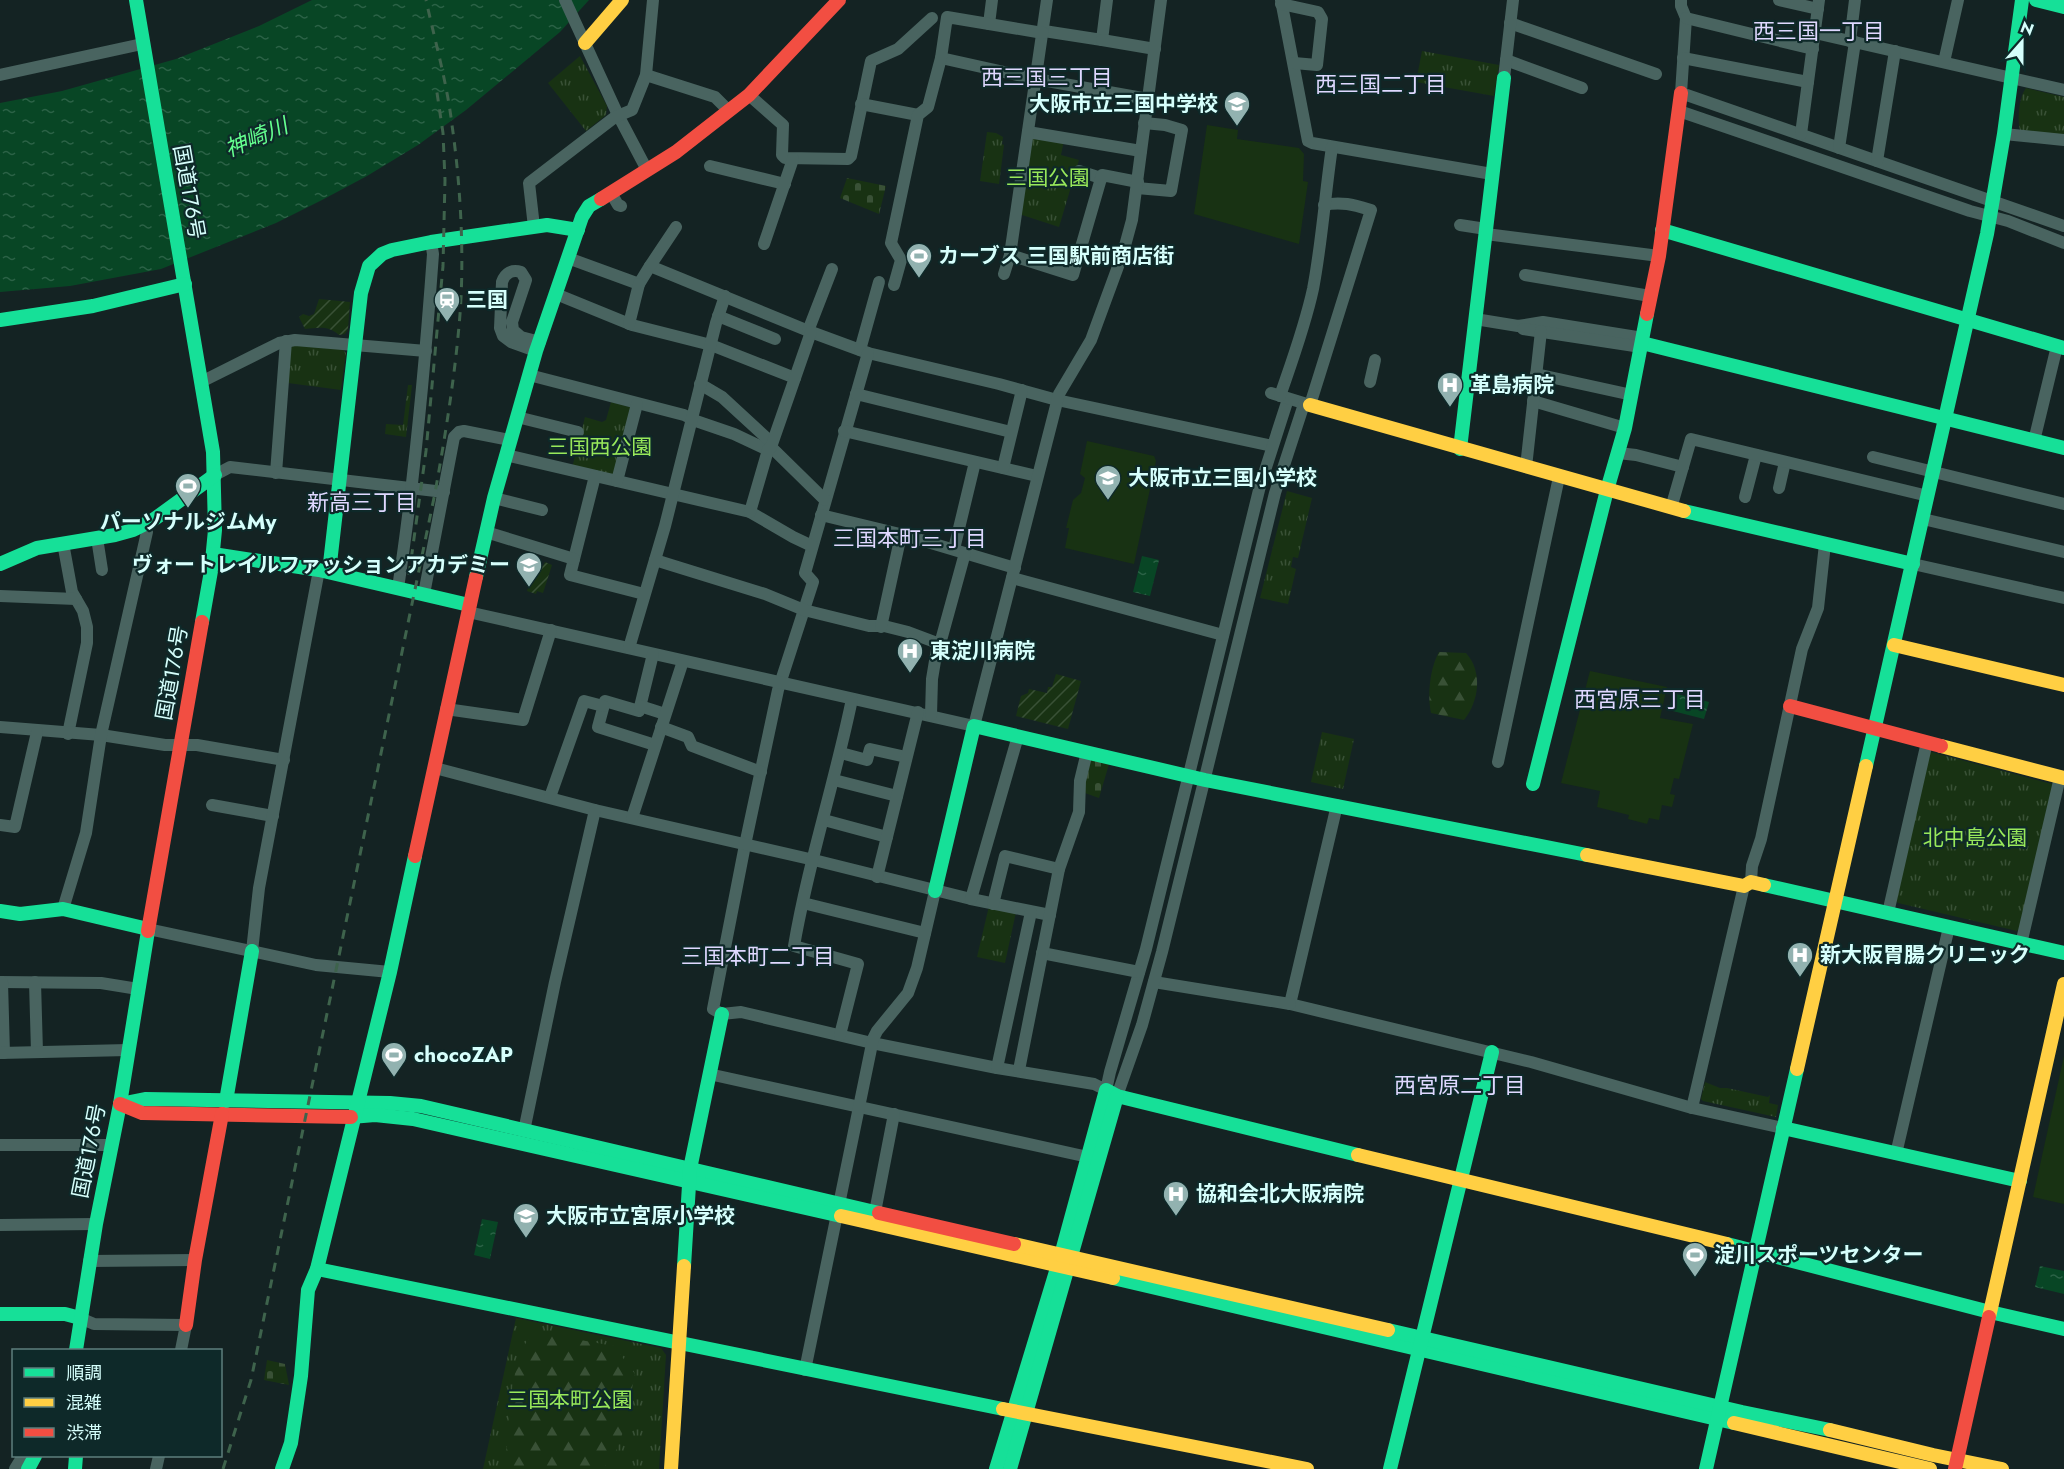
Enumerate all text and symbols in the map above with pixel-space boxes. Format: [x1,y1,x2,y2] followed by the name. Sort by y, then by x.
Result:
[1992,12,2052,72] north arrow
[1753,15,1885,47] district label: 西三国一丁目
[2017,15,2037,41] text: N
[981,61,1113,93] district label: 西三国三丁目
[1315,68,1447,100] district label: 西三国二丁目
[1029,89,1218,119] place label: 大阪市立三国中学校
[1222,89,1252,127] school or university icon: 大阪市立三国中学校
[219,109,294,165] water label: 神崎川
[166,142,212,242] street label: 国道176号
[1006,163,1090,193] park label: 三国公園
[904,241,934,279] sports icon: カーブス 三国駅前商店街
[938,241,1174,271] place label: カーブス 三国駅前商店街
[432,285,462,323] station icon: 三国
[466,285,508,315] place label: 三国
[1435,370,1465,408] hospital icon: 革島病院
[1470,370,1554,400] place label: 革島病院
[548,432,653,462] park label: 三国西公園
[1093,463,1123,501] school or university icon: 大阪市立三国小学校
[1128,463,1317,493] place label: 大阪市立三国小学校
[173,471,203,509] sports icon: パーソナルジムMy
[307,486,417,518] district label: 新高三丁目
[100,507,277,537] place label: パーソナルジムMy
[833,522,987,554] district label: 三国本町三丁目
[132,550,510,580] place label: ヴォートレイルファッションアカデミー
[514,550,544,588] school or university icon: ヴォートレイルファッションアカデミー
[149,623,195,723] street label: 国道176号
[895,636,925,674] hospital icon: 東淀川病院
[930,636,1035,666] place label: 東淀川病院
[1574,683,1706,715] district label: 西宮原三丁目
[1923,823,2028,853] park label: 北中島公園
[681,940,835,972] district label: 三国本町二丁目
[1785,940,1815,978] hospital icon: 新大阪胃腸クリニック
[1820,940,2030,970] place label: 新大阪胃腸クリニック
[379,1040,409,1078] sports icon: chocoZAP
[414,1040,513,1070] place label: chocoZAP
[1394,1069,1526,1101] district label: 西宮原二丁目
[65,1101,113,1201] street label: 国道176号
[1161,1179,1191,1217] hospital icon: 協和会北大阪病院
[1196,1179,1364,1209] place label: 協和会北大阪病院
[511,1201,541,1239] school or university icon: 大阪市立宮原小学校
[546,1201,735,1231] place label: 大阪市立宮原小学校
[1680,1240,1710,1278] sports icon: 淀川スポーツセンター
[1714,1240,1924,1270] place label: 淀川スポーツセンター
[12,1349,222,1457] legend
[66,1360,102,1386] text: 順調
[507,1385,633,1415] park label: 三国本町公園
[66,1390,102,1416] text: 混雑
[66,1420,102,1446] text: 渋滞

